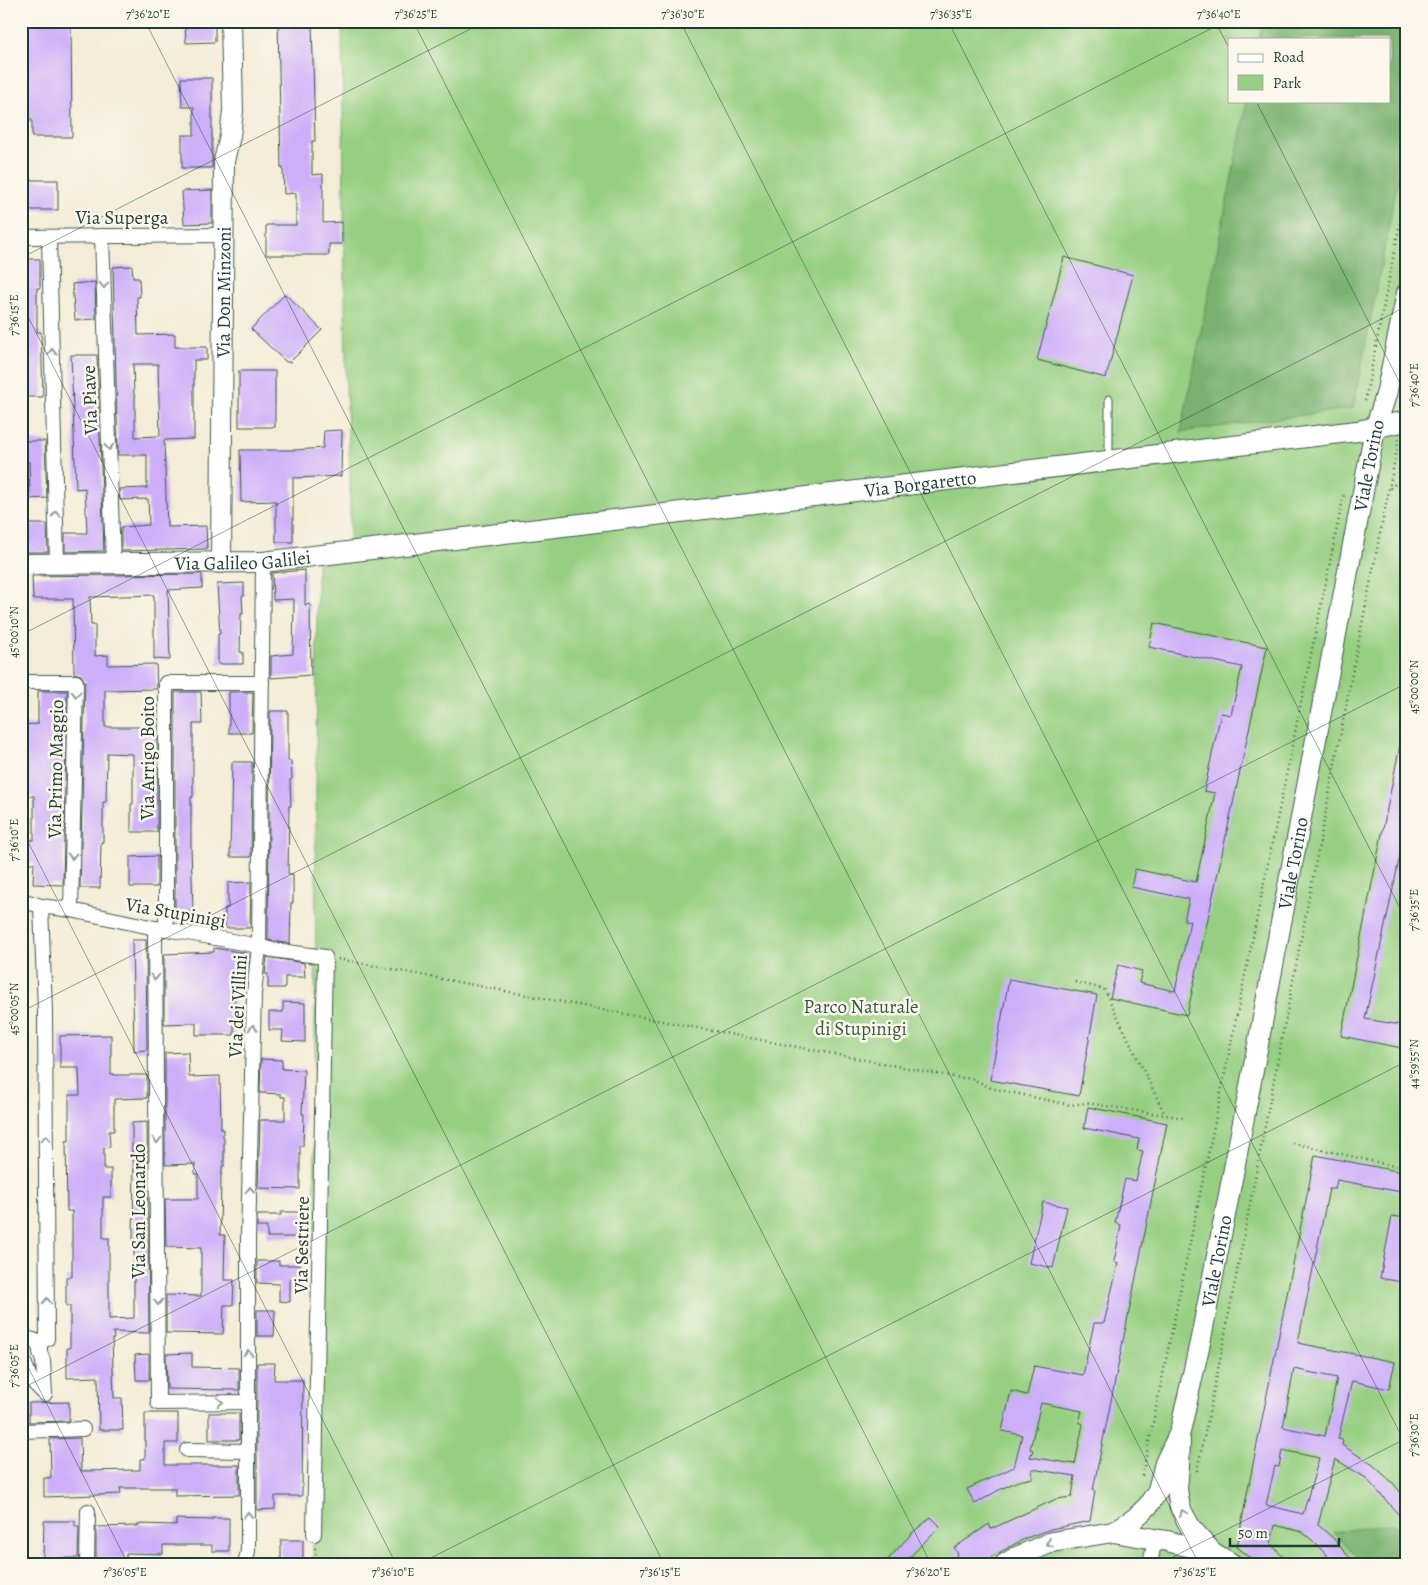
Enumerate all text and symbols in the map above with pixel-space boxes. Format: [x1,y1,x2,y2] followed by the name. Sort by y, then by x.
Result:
[126,6,170,22] text: 7°36'20"E
[395,6,437,22] text: 7°36'25"E
[661,6,705,22] text: 7°36'30"E
[930,6,972,22] text: 7°36'35"E
[1197,6,1241,22] text: 7°36'40"E
[1228,38,1390,102] legend
[1273,47,1305,67] text: Road
[1273,73,1302,93] text: Park
[74,205,169,231] street label: Via Superga
[211,226,238,359] street label: Via Don Minzoni
[98,281,109,289] one-way arrow
[6,294,22,336] text: 7°36'15"E
[47,347,57,355] one-way arrow
[1406,363,1422,407] text: 7°36'40"E
[76,365,104,436] street label: Via Piave
[1347,416,1391,515] street label: Viale Torino
[104,444,114,451] one-way arrow
[862,465,978,504] street label: Via Borgaretto
[51,510,61,518] one-way arrow
[174,544,313,577] street label: Via Galileo Galilei
[6,606,22,658] text: 45°00'10"N
[1406,660,1422,714] text: 45°00'00"N
[70,690,81,698] one-way arrow
[135,696,161,821] street label: Via Arrigo Boito
[42,699,70,840] street label: Via Primo Maggio
[1272,815,1315,912] street label: Viale Torino
[6,819,22,861] text: 7°36'10"E
[67,853,78,861] one-way arrow
[1406,889,1422,931] text: 7°36'35"E
[123,891,228,935] street label: Via Stupinigi
[222,954,254,1059] street label: Via dei Villini
[150,974,160,981] one-way arrow
[6,982,22,1035] text: 45°00'05"N
[804,994,918,1042] park label: Parco Naturale di Stupinigi
[248,1024,258,1032] one-way arrow
[1406,1039,1422,1089] text: 44°59'55"N
[41,1134,51,1142] one-way arrow
[151,1136,162,1144] one-way arrow
[126,1143,152,1280] street label: Via San Leonardo
[245,1186,255,1194] one-way arrow
[288,1196,316,1295] street label: Via Sestriere
[1195,1213,1239,1310] street label: Viale Torino
[42,1297,52,1304] one-way arrow
[153,1298,163,1306] one-way arrow
[6,1344,22,1388] text: 7°36'05"E
[243,1349,253,1356] one-way arrow
[216,1397,224,1407] one-way arrow
[1406,1413,1422,1457] text: 7°36'30"E
[1179,1509,1189,1518] one-way arrow
[243,1511,253,1519] one-way arrow
[1230,1515,1339,1547] scale bar
[1238,1523,1268,1543] text: 50 m
[1046,1538,1054,1548] one-way arrow
[103,1564,147,1580] text: 7°36'05"E
[372,1564,414,1580] text: 7°36'10"E
[639,1564,681,1580] text: 7°36'15"E
[906,1564,950,1580] text: 7°36'20"E
[1174,1564,1216,1580] text: 7°36'25"E

